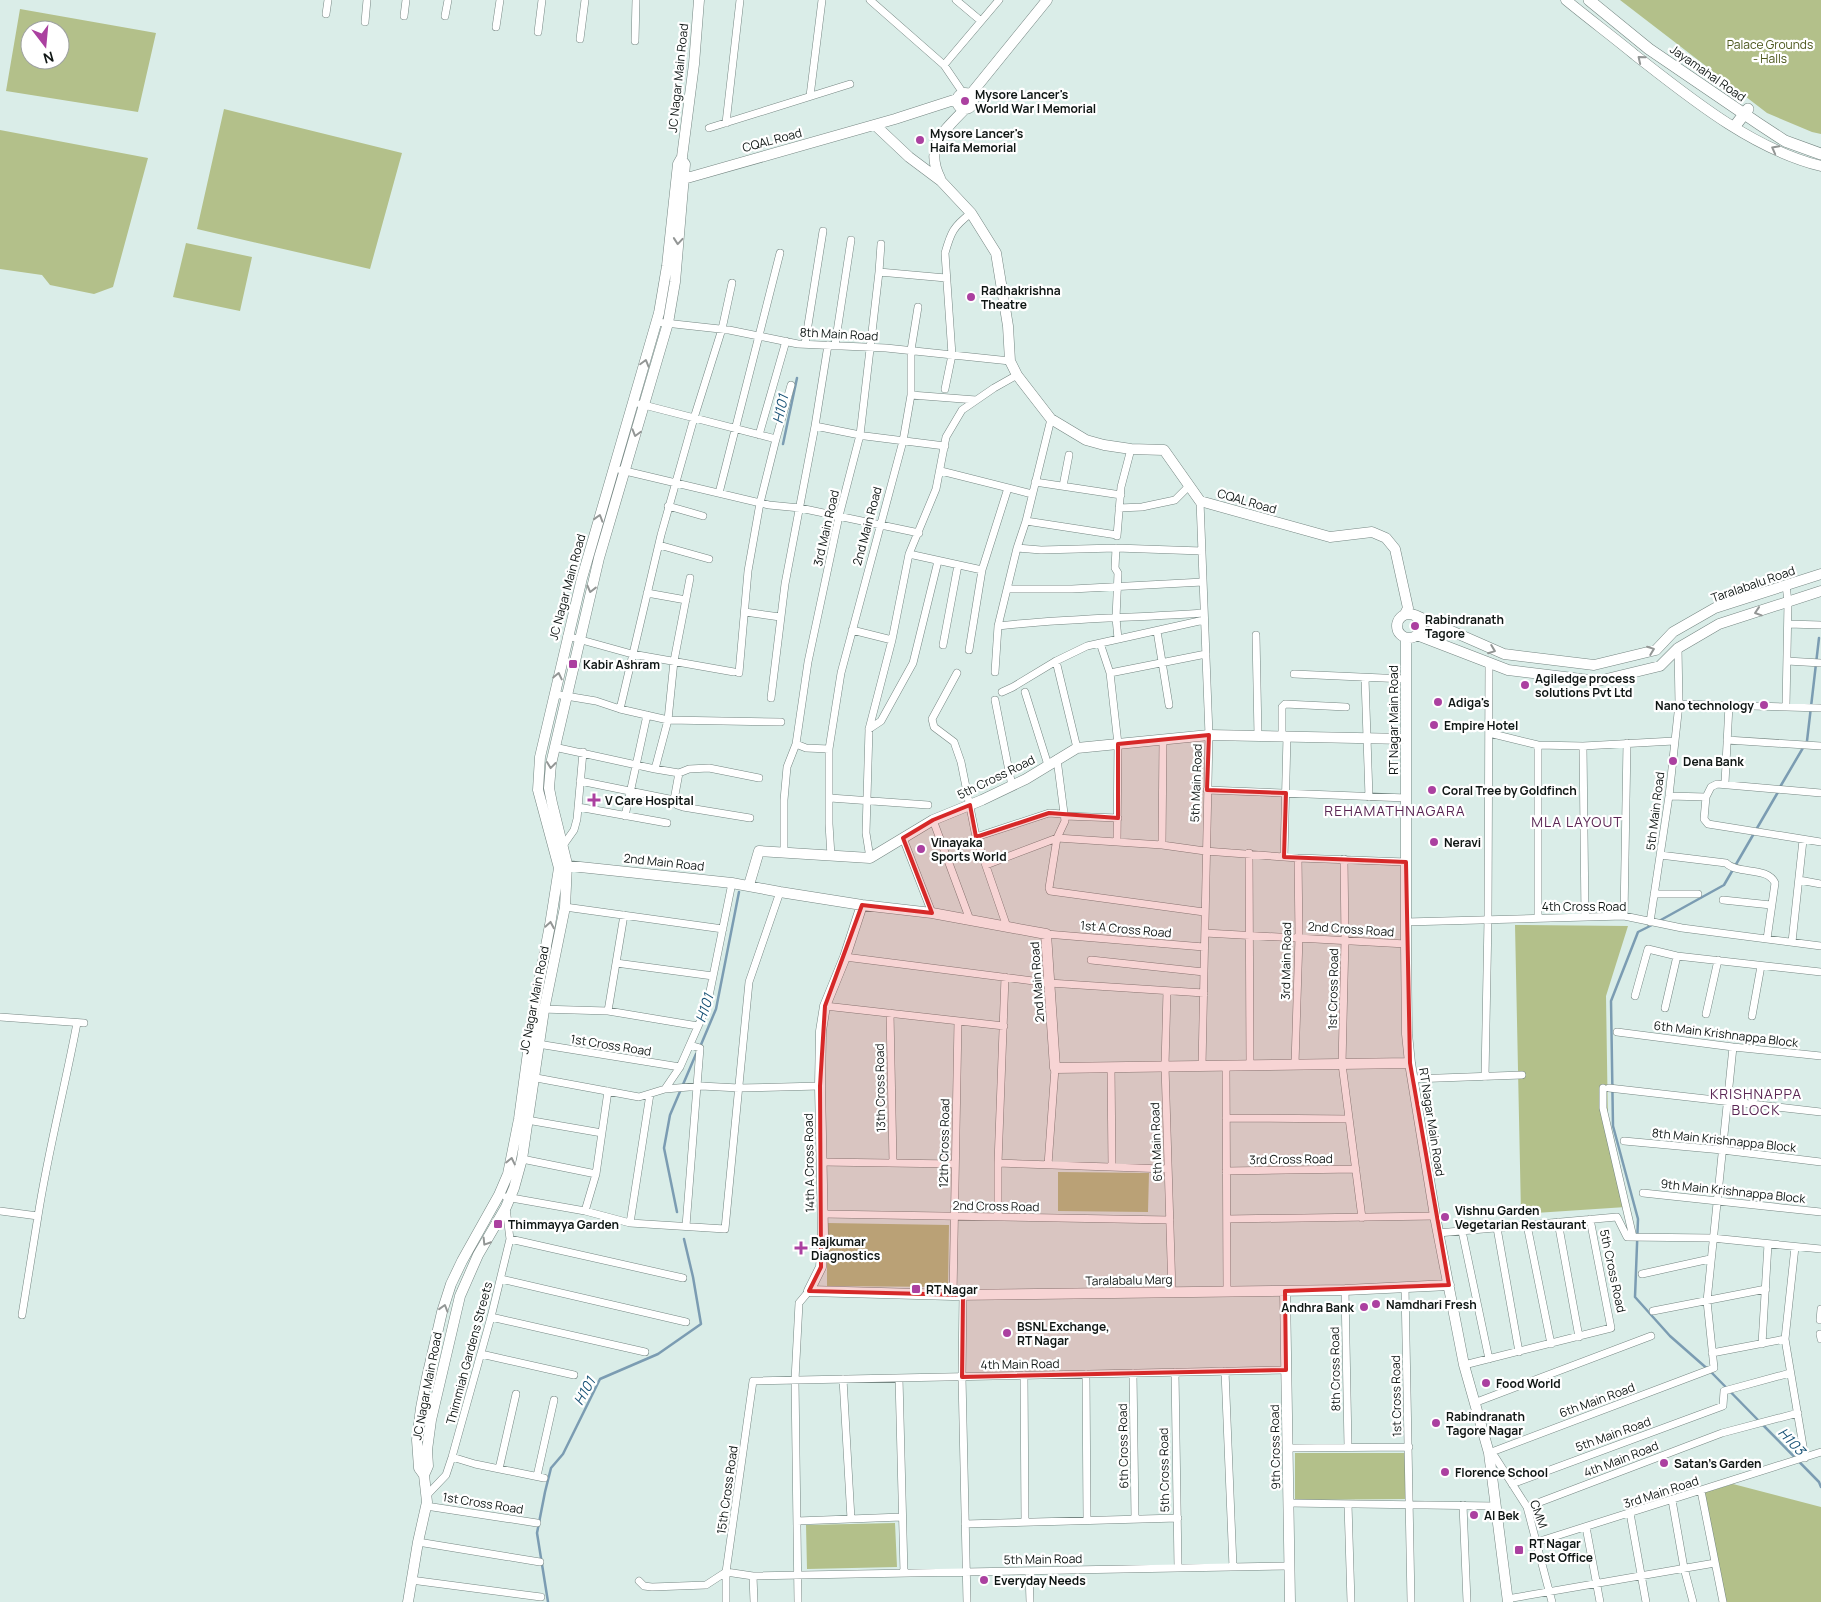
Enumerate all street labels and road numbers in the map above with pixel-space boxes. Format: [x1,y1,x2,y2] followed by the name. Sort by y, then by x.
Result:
[664,23,692,133] street label: JC Nagar Main Road
[1667,41,1749,105] street label: Jayamahal Road
[740,124,804,156] street label: CQAL Road
[799,323,879,345] street label: 8th Main Road
[1215,484,1279,518] street label: CQAL Road
[848,485,886,567] street label: 2nd Main Road
[809,488,843,568] street label: 3rd Main Road
[545,532,589,642] street label: JC Nagar Main Road
[1709,562,1797,606] street label: Taralabalu Road
[1385,665,1402,775] street label: RT Nagar Main Road
[1186,743,1206,823] street label: 5th Main Road
[954,751,1038,803] street label: 5th Cross Road
[1642,771,1668,851] street label: 5th Main Road
[623,849,705,875] street label: 2nd Main Road
[1542,898,1626,915] street label: 4th Cross Road
[1080,917,1172,941] street label: 1st A Cross Road
[1307,917,1395,941] street label: 2nd Cross Road
[1277,922,1295,1000] street label: 3rd Main Road
[1026,941,1048,1023] street label: 2nd Main Road
[515,945,553,1055] street label: JC Nagar Main Road
[1324,948,1342,1030] street label: 1st Cross Road
[1653,1017,1800,1051] street label: 6th Main Krishnappa Block
[569,1030,653,1060] street label: 1st Cross Road
[871,1043,889,1133] street label: 13th Cross Road
[1415,1067,1449,1177] street label: RT Nagar Main Road
[935,1098,953,1188] street label: 12th Cross Road
[1146,1102,1166,1182] street label: 6th Main Road
[800,1113,818,1213] street label: 14th A Cross Road
[1651,1124,1798,1156] street label: 8th Main Krishnappa Block
[1249,1150,1333,1168] street label: 3rd Cross Road
[1660,1175,1807,1207] street label: 9th Main Krishnappa Block
[952,1197,1040,1215] street label: 2nd Cross Road
[1596,1228,1630,1314] street label: 5th Cross Road
[1085,1271,1173,1289] street label: Taralabalu Marg
[442,1280,496,1426] street label: Thimmiah Gardens Streets
[1326,1327,1344,1411] street label: 8th Cross Road
[408,1331,446,1441] street label: JC Nagar Main Road
[980,1355,1060,1373] street label: 4th Main Road
[1387,1355,1405,1437] street label: 1st Cross Road
[1557,1378,1637,1422] street label: 6th Main Road
[1114,1403,1132,1489] street label: 6th Cross Road
[1266,1404,1284,1490] street label: 9th Cross Road
[1573,1413,1653,1455] street label: 5th Main Road
[1155,1428,1173,1512] street label: 5th Cross Road
[1581,1437,1661,1481] street label: 4th Main Road
[712,1445,742,1535] street label: 15th Cross Road
[1621,1472,1701,1512] street label: 3rd Main Road
[441,1488,525,1518] street label: 1st Cross Road
[1526,1498,1552,1530] street label: CMM
[1003,1550,1083,1568] street label: 5th Main Road

